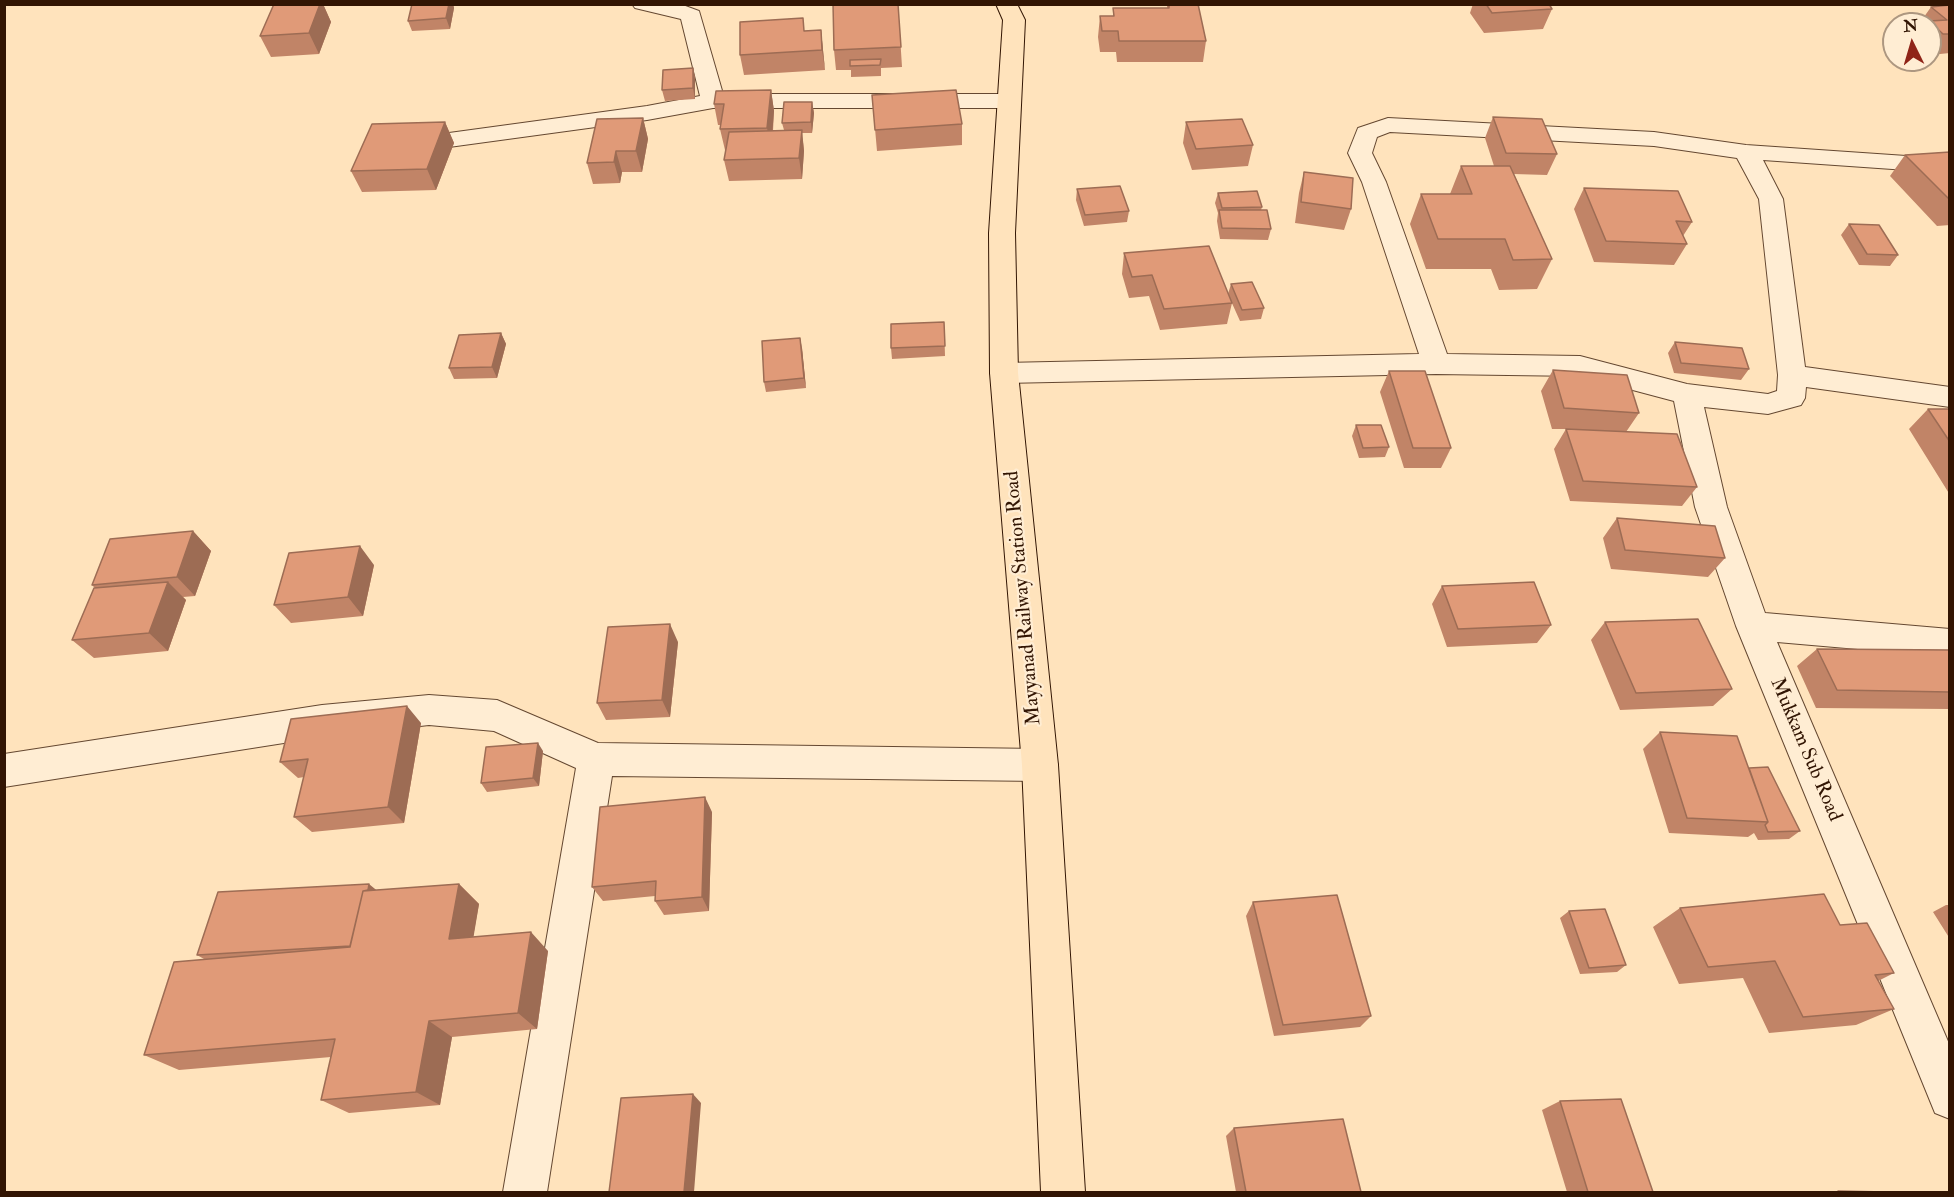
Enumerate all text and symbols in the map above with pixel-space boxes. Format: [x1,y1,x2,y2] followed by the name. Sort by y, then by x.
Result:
[1882,12,1942,72] north arrow
[1903,15,1919,37] text: N
[1001,470,1047,726] street label: Mayyanad Railway Station Road
[1764,675,1846,825] street label: Mukkam Sub Road

